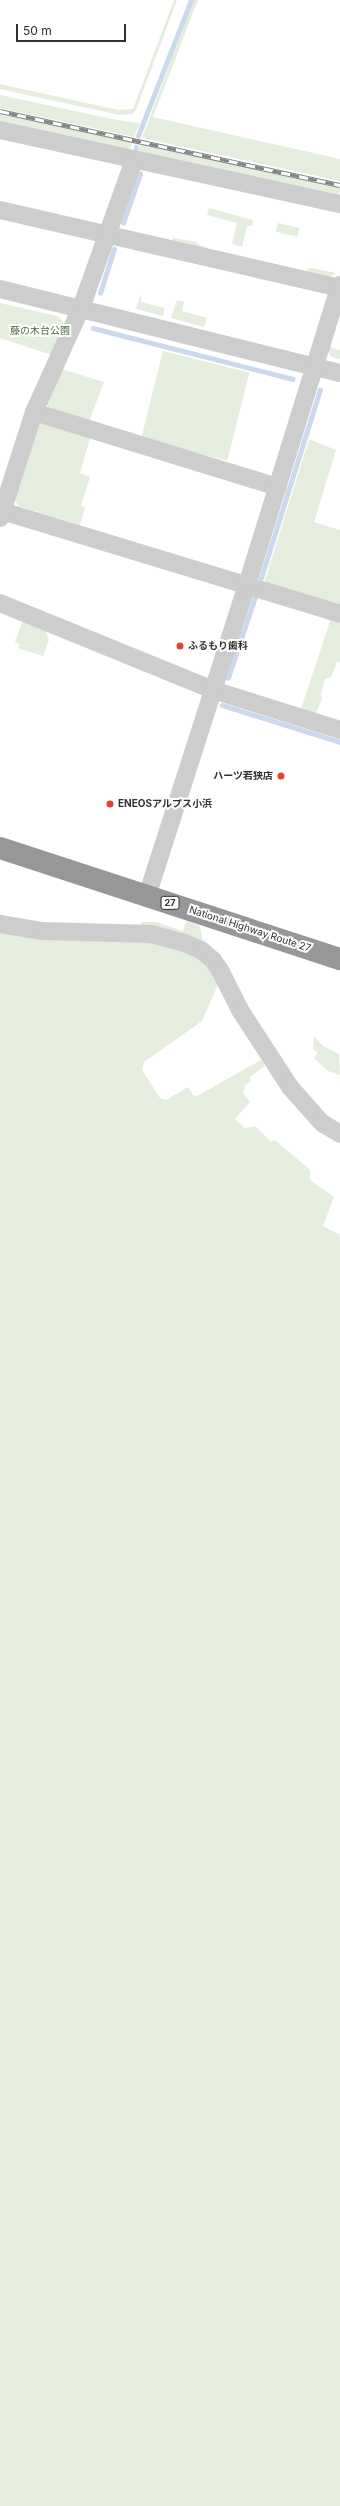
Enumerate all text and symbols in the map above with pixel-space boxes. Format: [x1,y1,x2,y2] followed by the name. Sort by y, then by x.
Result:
[18,16,128,42] scale bar
[23,23,52,38] text: 50 m
[10,325,70,337] park label: 藤の木台公園
[188,640,248,652] place label: ふるもり歯科
[175,641,185,651] marker: ふるもり歯科
[213,770,273,782] place label: ハーツ若狭店
[276,771,286,781] marker: ハーツ若狭店
[118,798,212,810] place label: ENEOSアルプス小浜
[105,799,115,809] marker: ENEOSアルプス小浜
[160,896,180,910] road number: 27
[188,904,312,954] street label: National Highway Route 27

